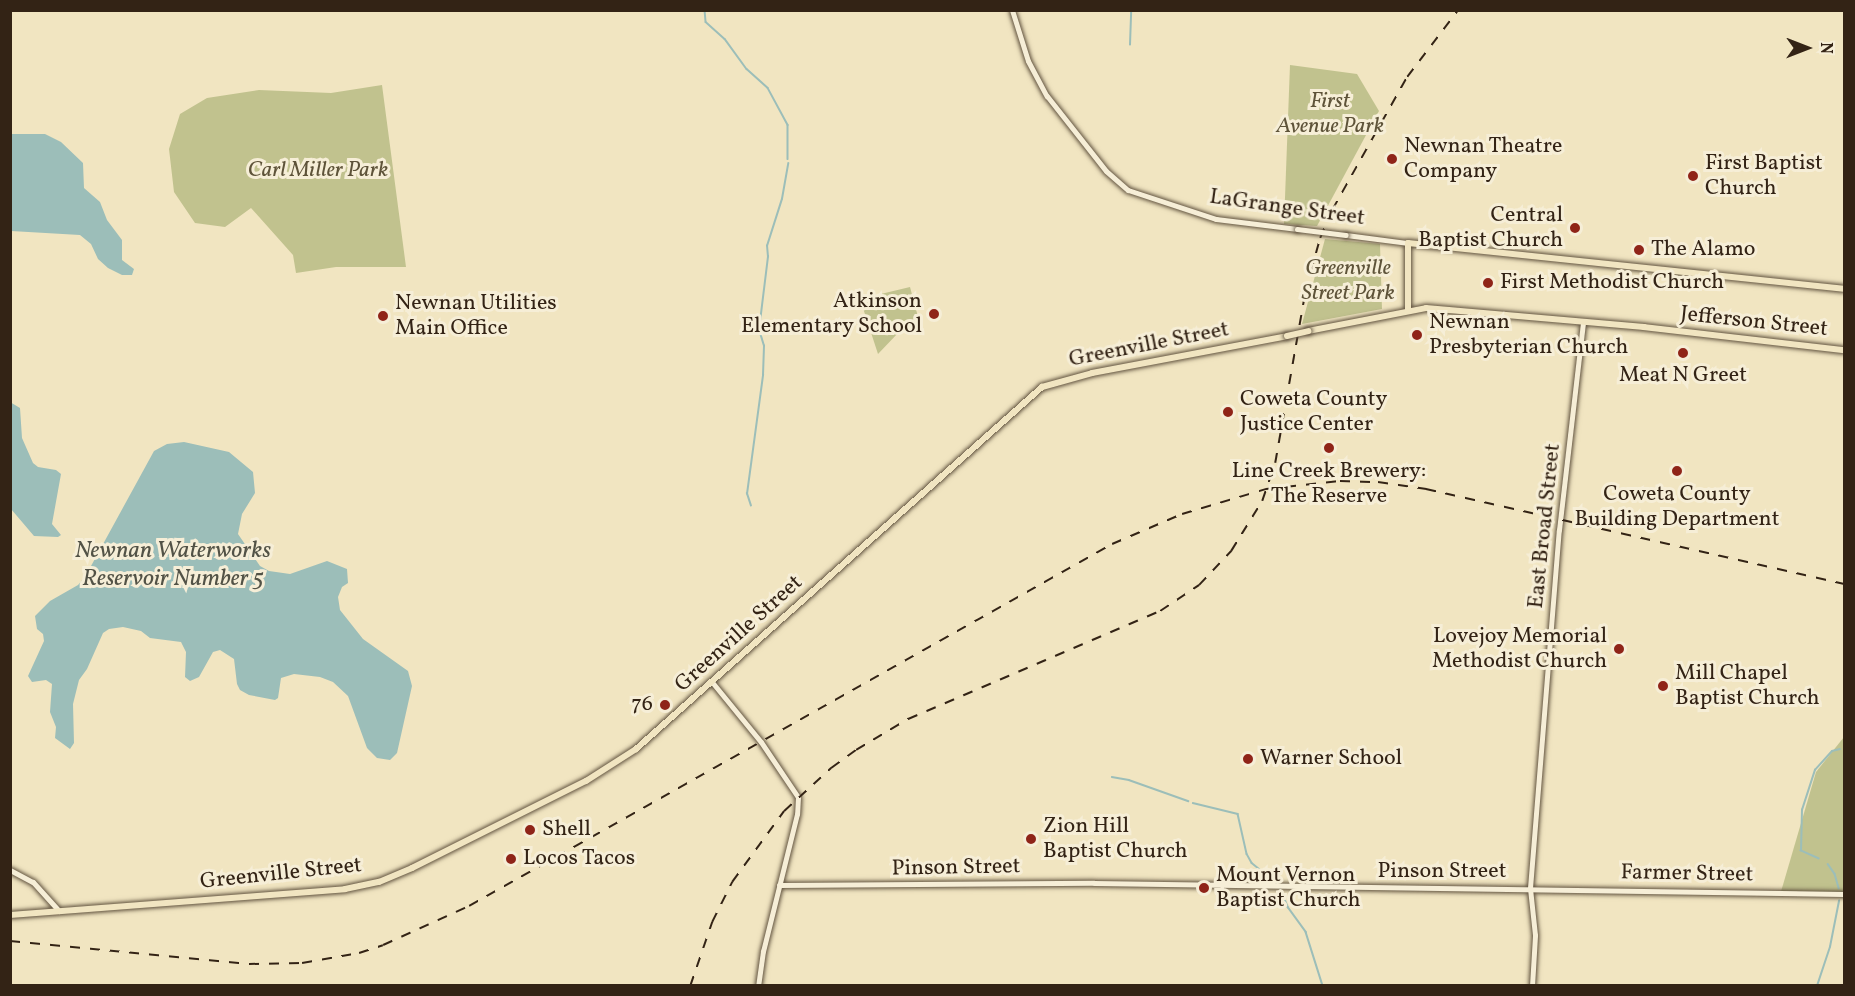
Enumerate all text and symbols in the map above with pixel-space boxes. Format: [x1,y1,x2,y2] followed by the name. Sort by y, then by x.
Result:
[1777,18,1837,78] north arrow
[1814,42,1836,54] text: N
[1276,88,1384,140] park label: First Avenue Park
[1404,133,1563,184] place label: Newnan Theatre Company
[1705,150,1823,202] place label: First Baptist Church
[1385,152,1399,166] marker: Newnan Theatre Company
[248,158,388,184] park label: Carl Miller Park
[1686,169,1700,183] marker: First Baptist Church
[1208,184,1366,232] street label: LaGrange Street
[1418,202,1563,254] place label: Central Baptist Church
[1568,221,1582,235] marker: Central Baptist Church
[1651,237,1756,263] place label: The Alamo
[1632,243,1646,257] marker: The Alamo
[1301,255,1395,306] park label: Greenville Street Park
[1500,270,1724,296] place label: First Methodist Church
[1481,276,1495,290] marker: First Methodist Church
[740,288,922,340] place label: Atkinson Elementary School
[395,290,557,342] place label: Newnan Utilities Main Office
[1679,301,1829,343] street label: Jefferson Street
[927,307,941,321] marker: Atkinson Elementary School
[376,309,390,323] marker: Newnan Utilities Main Office
[1429,309,1628,360] place label: Newnan Presbyterian Church
[1067,317,1231,373] street label: Greenville Street
[1410,328,1424,342] marker: Newnan Presbyterian Church
[1676,346,1690,360] marker: Meat N Greet
[1619,363,1747,389] place label: Meat N Greet
[1240,386,1387,438] place label: Coweta County Justice Center
[1221,405,1235,419] marker: Coweta County Justice Center
[1322,441,1336,455] marker: Line Creek Brewery: The Reserve
[1523,442,1567,610] street label: East Broad Street
[1232,458,1426,510] place label: Line Creek Brewery: The Reserve
[1670,464,1684,478] marker: Coweta County Building Department
[1575,481,1779,532] place label: Coweta County Building Department
[75,538,271,594] water label: Newnan Waterworks Reservoir Number 5
[670,570,808,698] street label: Greenville Street
[1432,623,1607,674] place label: Lovejoy Memorial Methodist Church
[1612,642,1626,656] marker: Lovejoy Memorial Methodist Church
[1675,660,1820,712] place label: Mill Chapel Baptist Church
[1656,679,1670,693] marker: Mill Chapel Baptist Church
[631,692,653,718] place label: 76
[658,698,672,712] marker: 76
[1260,746,1402,772] place label: Warner School
[1241,752,1255,766] marker: Warner School
[1043,813,1188,864] place label: Zion Hill Baptist Church
[542,817,591,843] place label: Shell
[523,823,537,837] marker: Shell
[1024,832,1038,846] marker: Zion Hill Baptist Church
[523,846,636,872] place label: Locos Tacos
[199,852,363,896] street label: Greenville Street
[504,852,518,866] marker: Locos Tacos
[891,854,1021,882] street label: Pinson Street
[1378,859,1506,885] street label: Pinson Street
[1620,860,1754,888] street label: Farmer Street
[1216,862,1361,914] place label: Mount Vernon Baptist Church
[1197,881,1211,895] marker: Mount Vernon Baptist Church

